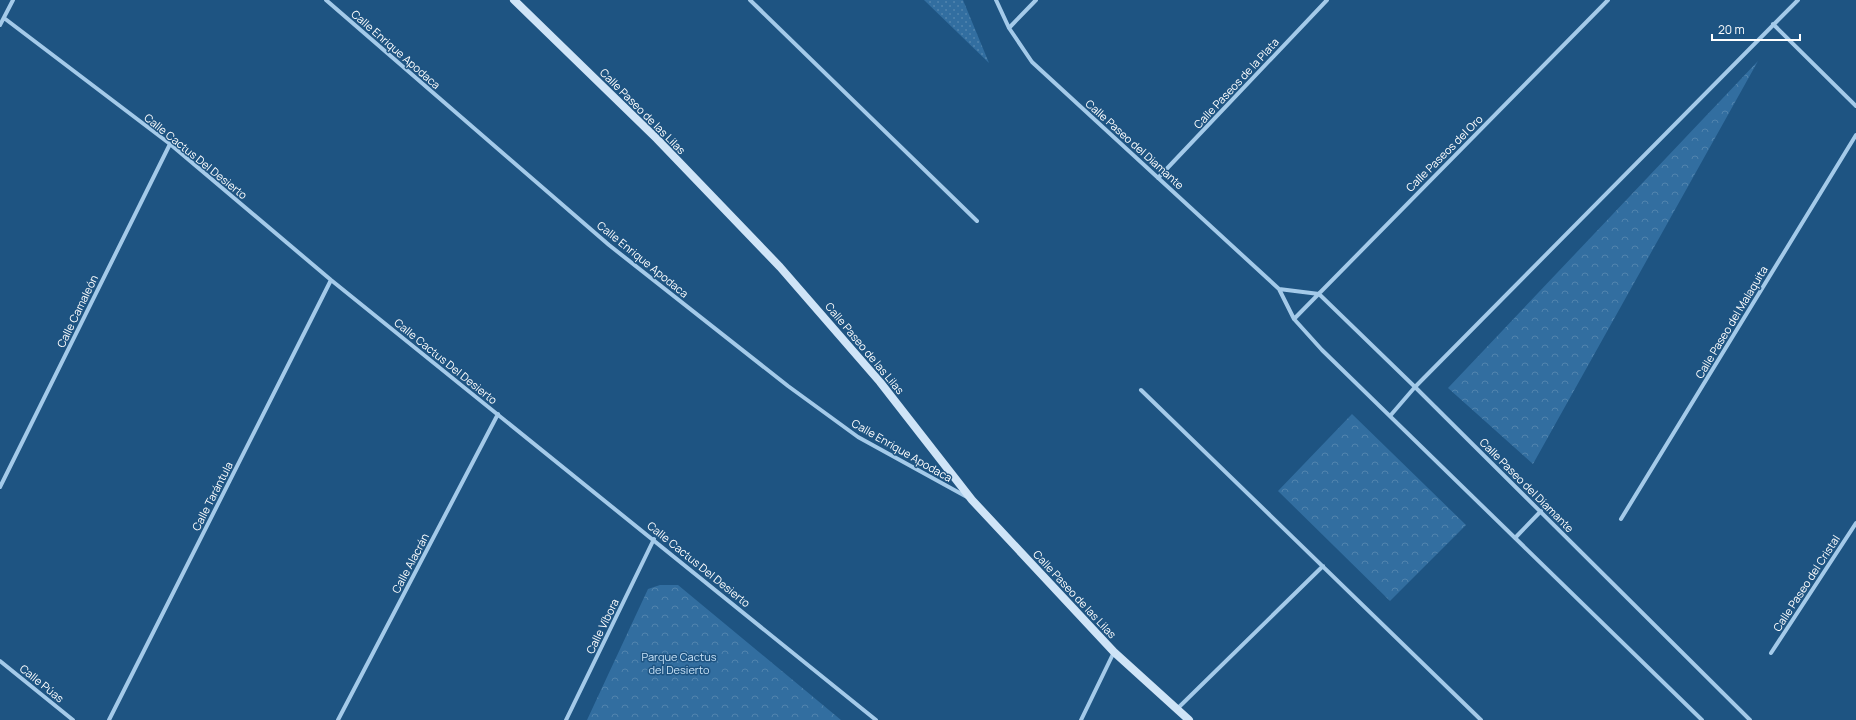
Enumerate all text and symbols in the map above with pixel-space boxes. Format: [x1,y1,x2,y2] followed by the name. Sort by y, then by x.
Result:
[348,6,444,92] street label: Calle Enrique Apodaca
[1712,16,1800,42] scale bar
[1718,21,1745,38] text: 20 m
[1190,34,1282,132] street label: Calle Paseos de la Plata
[597,65,689,157] street label: Calle Paseo de las Lilas
[1083,96,1188,193] street label: Calle Paseo del Diamante
[141,110,251,203] street label: Calle Cactus Del Desierto
[1402,111,1486,195] street label: Calle Paseos del Oro
[594,217,692,301] street label: Calle Enrique Apodaca
[1691,263,1771,381] street label: Calle Paseo del Malaquita
[53,272,101,350] street label: Calle Camaleón
[822,299,908,397] street label: Calle Paseo de las Lilas
[391,315,501,408] street label: Calle Cactus Del Desierto
[849,415,955,485] street label: Calle Enrique Apodaca
[1477,435,1578,536] street label: Calle Paseo del Diamante
[188,459,236,533] street label: Calle Tarántula
[644,518,754,611] street label: Calle Cactus Del Desierto
[388,530,432,596] street label: Calle Alacrán
[1769,532,1843,634] street label: Calle Paseo del Cristal
[1030,547,1120,642] street label: Calle Paseo de las Lilas
[582,596,622,656] street label: Calle Víbora
[642,649,717,677] park label: Parque Cactus del Desierto
[17,661,67,706] street label: Calle Púas

